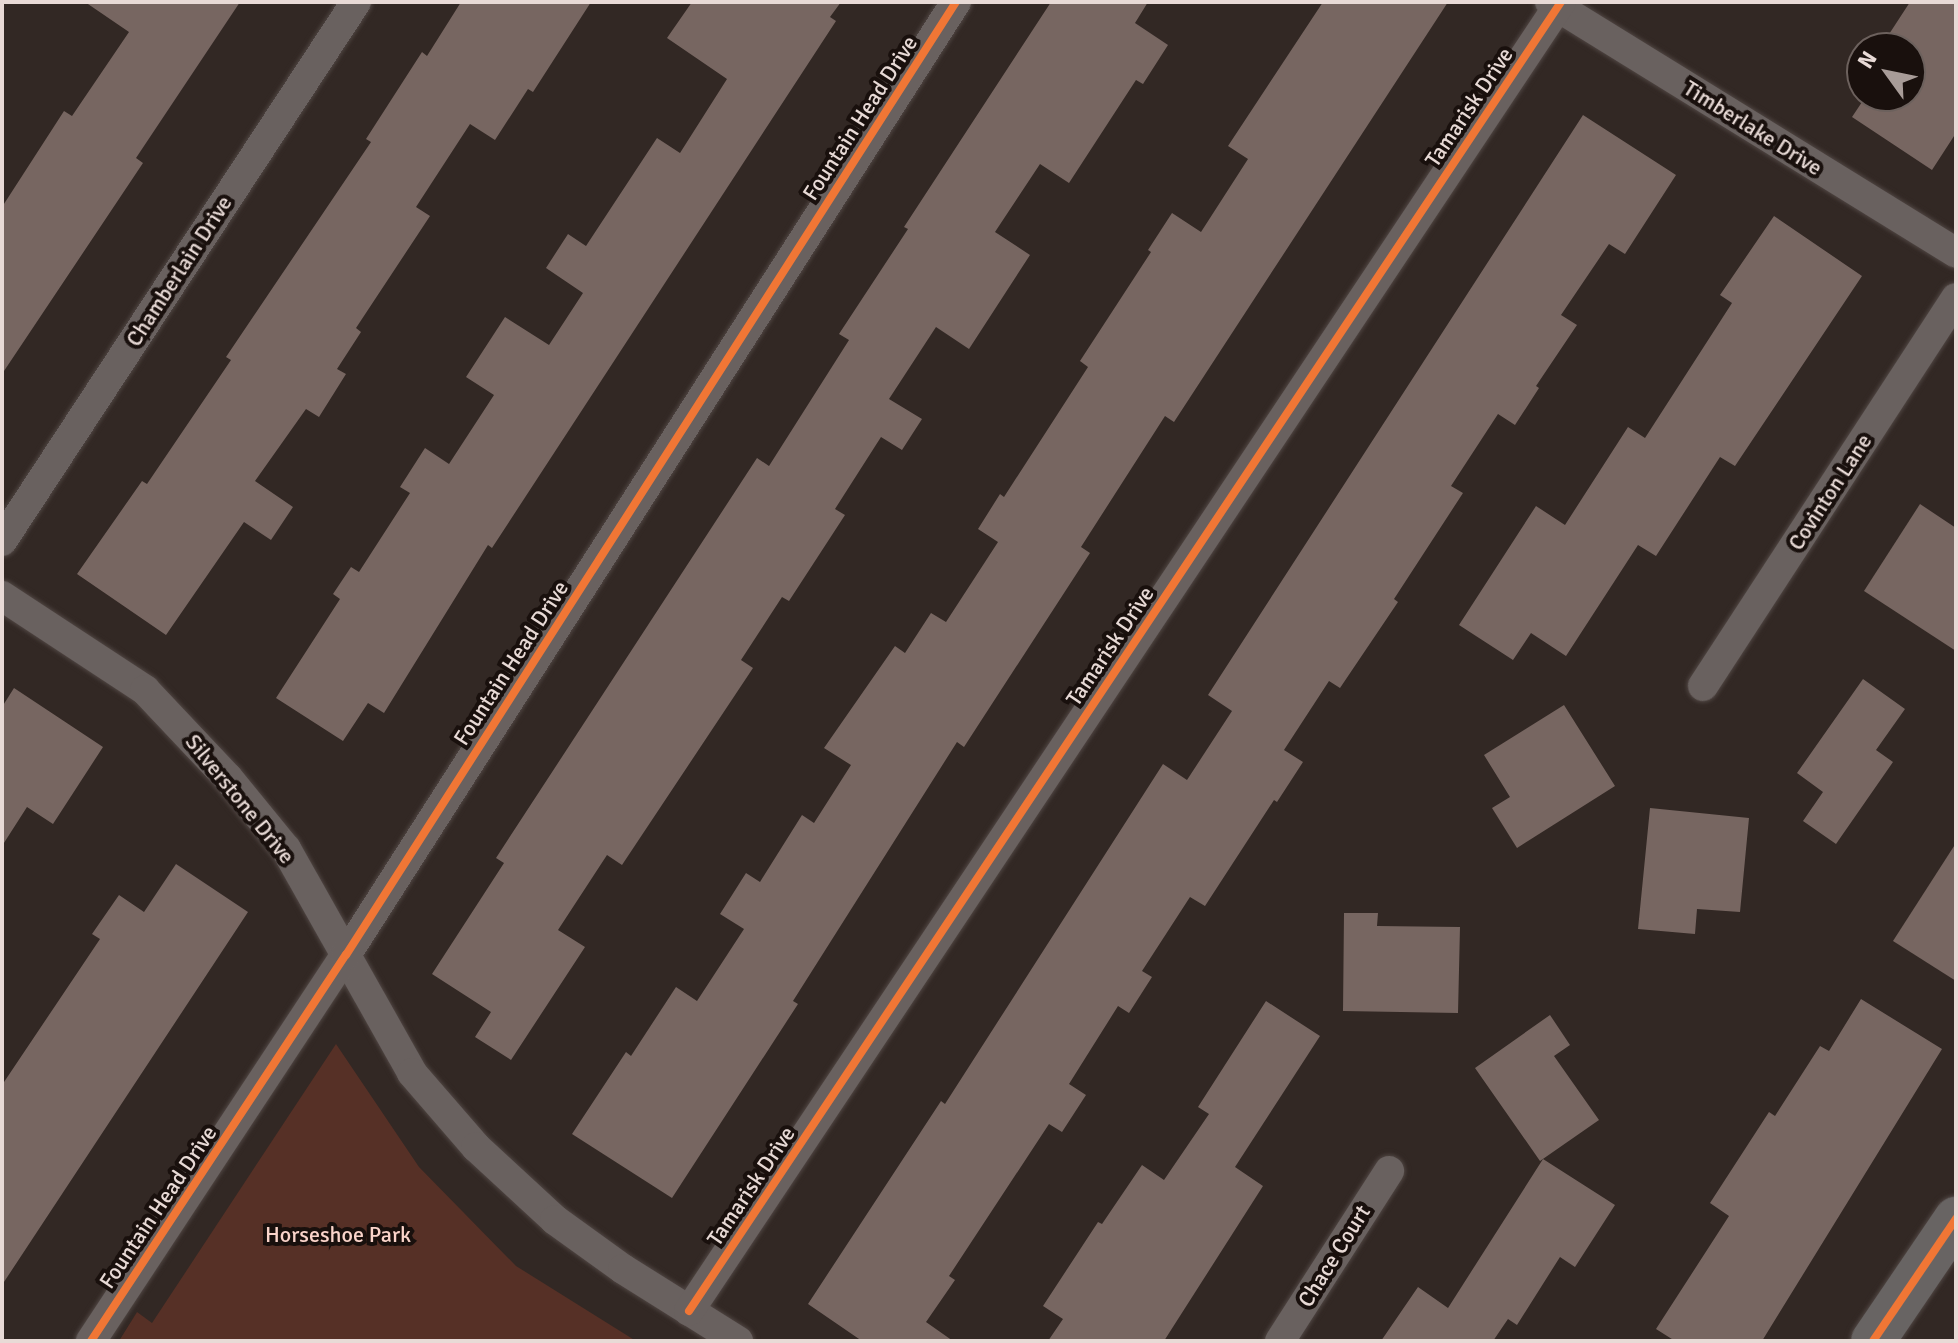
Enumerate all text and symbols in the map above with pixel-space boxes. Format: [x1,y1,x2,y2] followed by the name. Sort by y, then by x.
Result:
[797,31,923,205] street label: Fountain Head Drive
[1846,32,1926,112] north arrow
[1419,42,1519,172] street label: Tamarisk Drive
[1852,46,1883,74] text: N
[1679,75,1827,181] street label: Timberlake Drive
[120,191,238,351] street label: Chamberlain Drive
[1783,429,1877,555] street label: Covinton Lane
[448,576,574,750] street label: Fountain Head Drive
[1060,581,1160,711] street label: Tamarisk Drive
[180,729,300,869] street label: Silverstone Drive
[94,1121,222,1293] street label: Fountain Head Drive
[701,1121,801,1251] street label: Tamarisk Drive
[1292,1200,1376,1312] street label: Chace Court
[265,1222,411,1248] park label: Horseshoe Park

